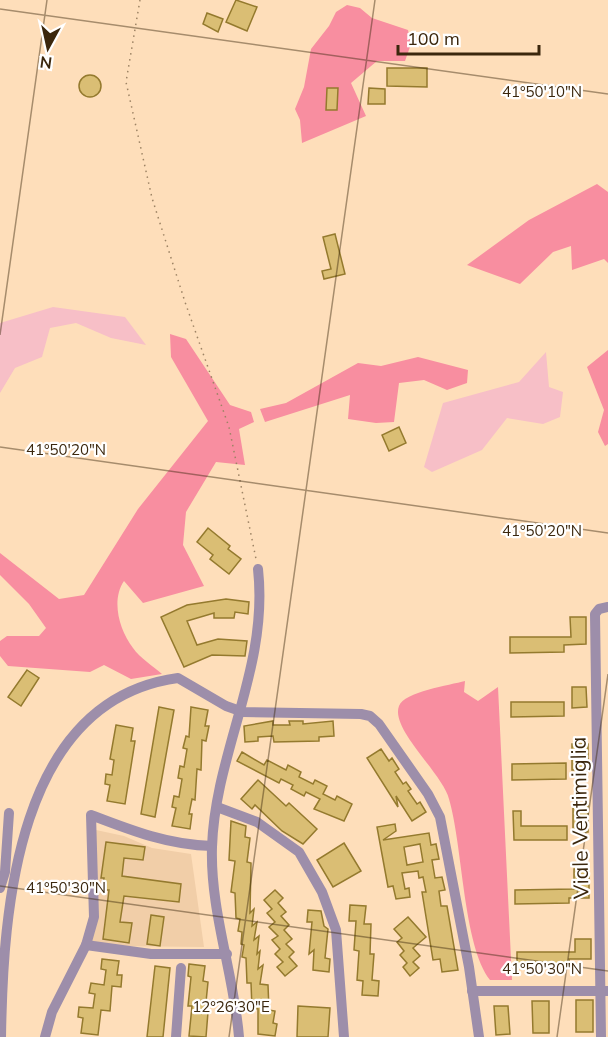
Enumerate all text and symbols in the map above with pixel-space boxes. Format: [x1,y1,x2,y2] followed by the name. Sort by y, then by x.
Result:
[18,18,78,78] north arrow
[398,18,539,56] scale bar
[407,27,460,50] text: 100 m
[39,52,53,74] text: N
[502,82,582,101] text: 41°50'10"N
[26,440,106,459] text: 41°50'20"N
[502,521,582,540] text: 41°50'20"N
[565,737,593,899] street label: Viale Ventimiglia
[26,878,106,897] text: 41°50'30"N
[502,959,582,978] text: 41°50'30"N
[192,997,270,1016] text: 12°26'30"E

